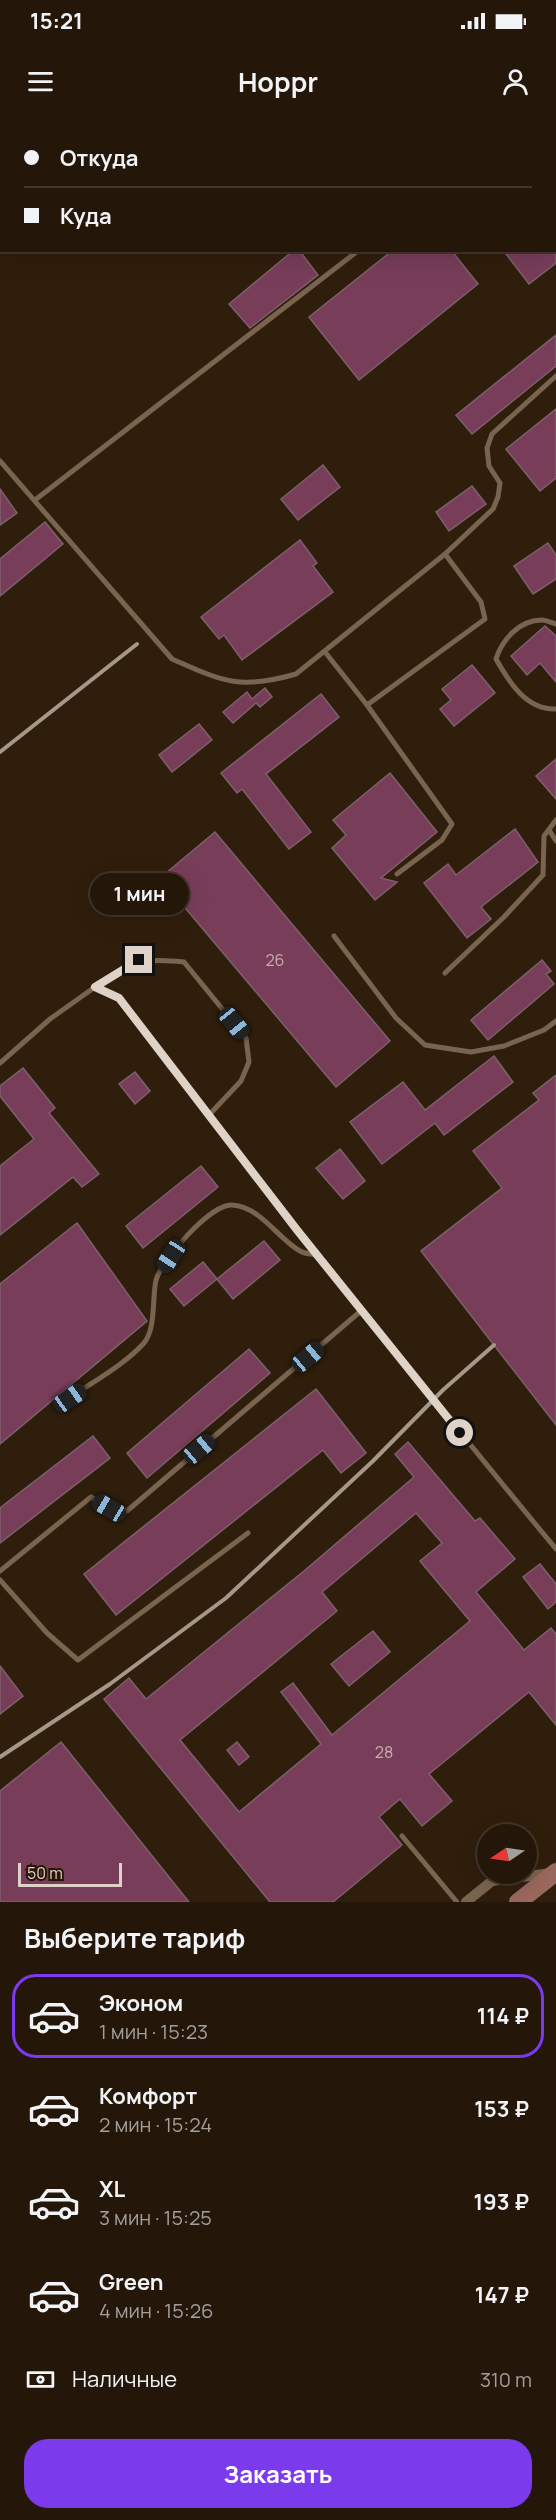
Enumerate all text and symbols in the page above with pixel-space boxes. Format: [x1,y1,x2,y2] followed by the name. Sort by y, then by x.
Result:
[30,6,83,36] text: 15:21
[238,63,318,100] text: Hoppr
[24,65,57,98] icon: menu
[499,65,532,98] icon: person
[60,143,139,173] text: Откуда
[60,201,112,231] text: Куда
[90,873,188,915] callout: 1 мин
[114,880,165,907] text: 1 мин
[125,946,152,973] route end
[265,949,285,971] house number: 26
[216,1003,252,1043] car
[154,1236,188,1276] car
[288,1339,328,1375] car
[50,1380,90,1416] car
[446,1419,473,1446] route start
[179,1431,219,1467] car
[89,1491,129,1525] car
[375,1741,393,1763] house number: 28
[477,1824,537,1884] north arrow
[477,1824,537,1884] map controls
[18,1860,122,1888] scale bar
[27,1862,63,1884] text: 50 m
[24,1919,245,1956] text: Выберите тариф
[99,1988,183,2018] text: Эконом
[27,1989,81,2043] icon: car
[477,2001,529,2031] text: 114 ₽
[99,2018,208,2045] text: 1 мин · 15:23
[99,2081,197,2111] text: Комфорт
[27,2082,81,2136] icon: car
[474,2094,529,2124] text: 153 ₽
[99,2111,212,2138] text: 2 мин · 15:24
[99,2174,125,2204] text: XL
[27,2175,81,2229] icon: car
[473,2187,529,2217] text: 193 ₽
[99,2204,212,2231] text: 3 мин · 15:25
[99,2267,164,2297] text: Green
[27,2268,81,2322] icon: car
[475,2280,529,2310] text: 147 ₽
[99,2297,214,2324] text: 4 мин · 15:26
[24,2363,57,2396] icon: cash
[72,2364,177,2394] text: Наличные
[480,2366,532,2393] text: 310 m
[24,2439,532,2508] button: Заказать

